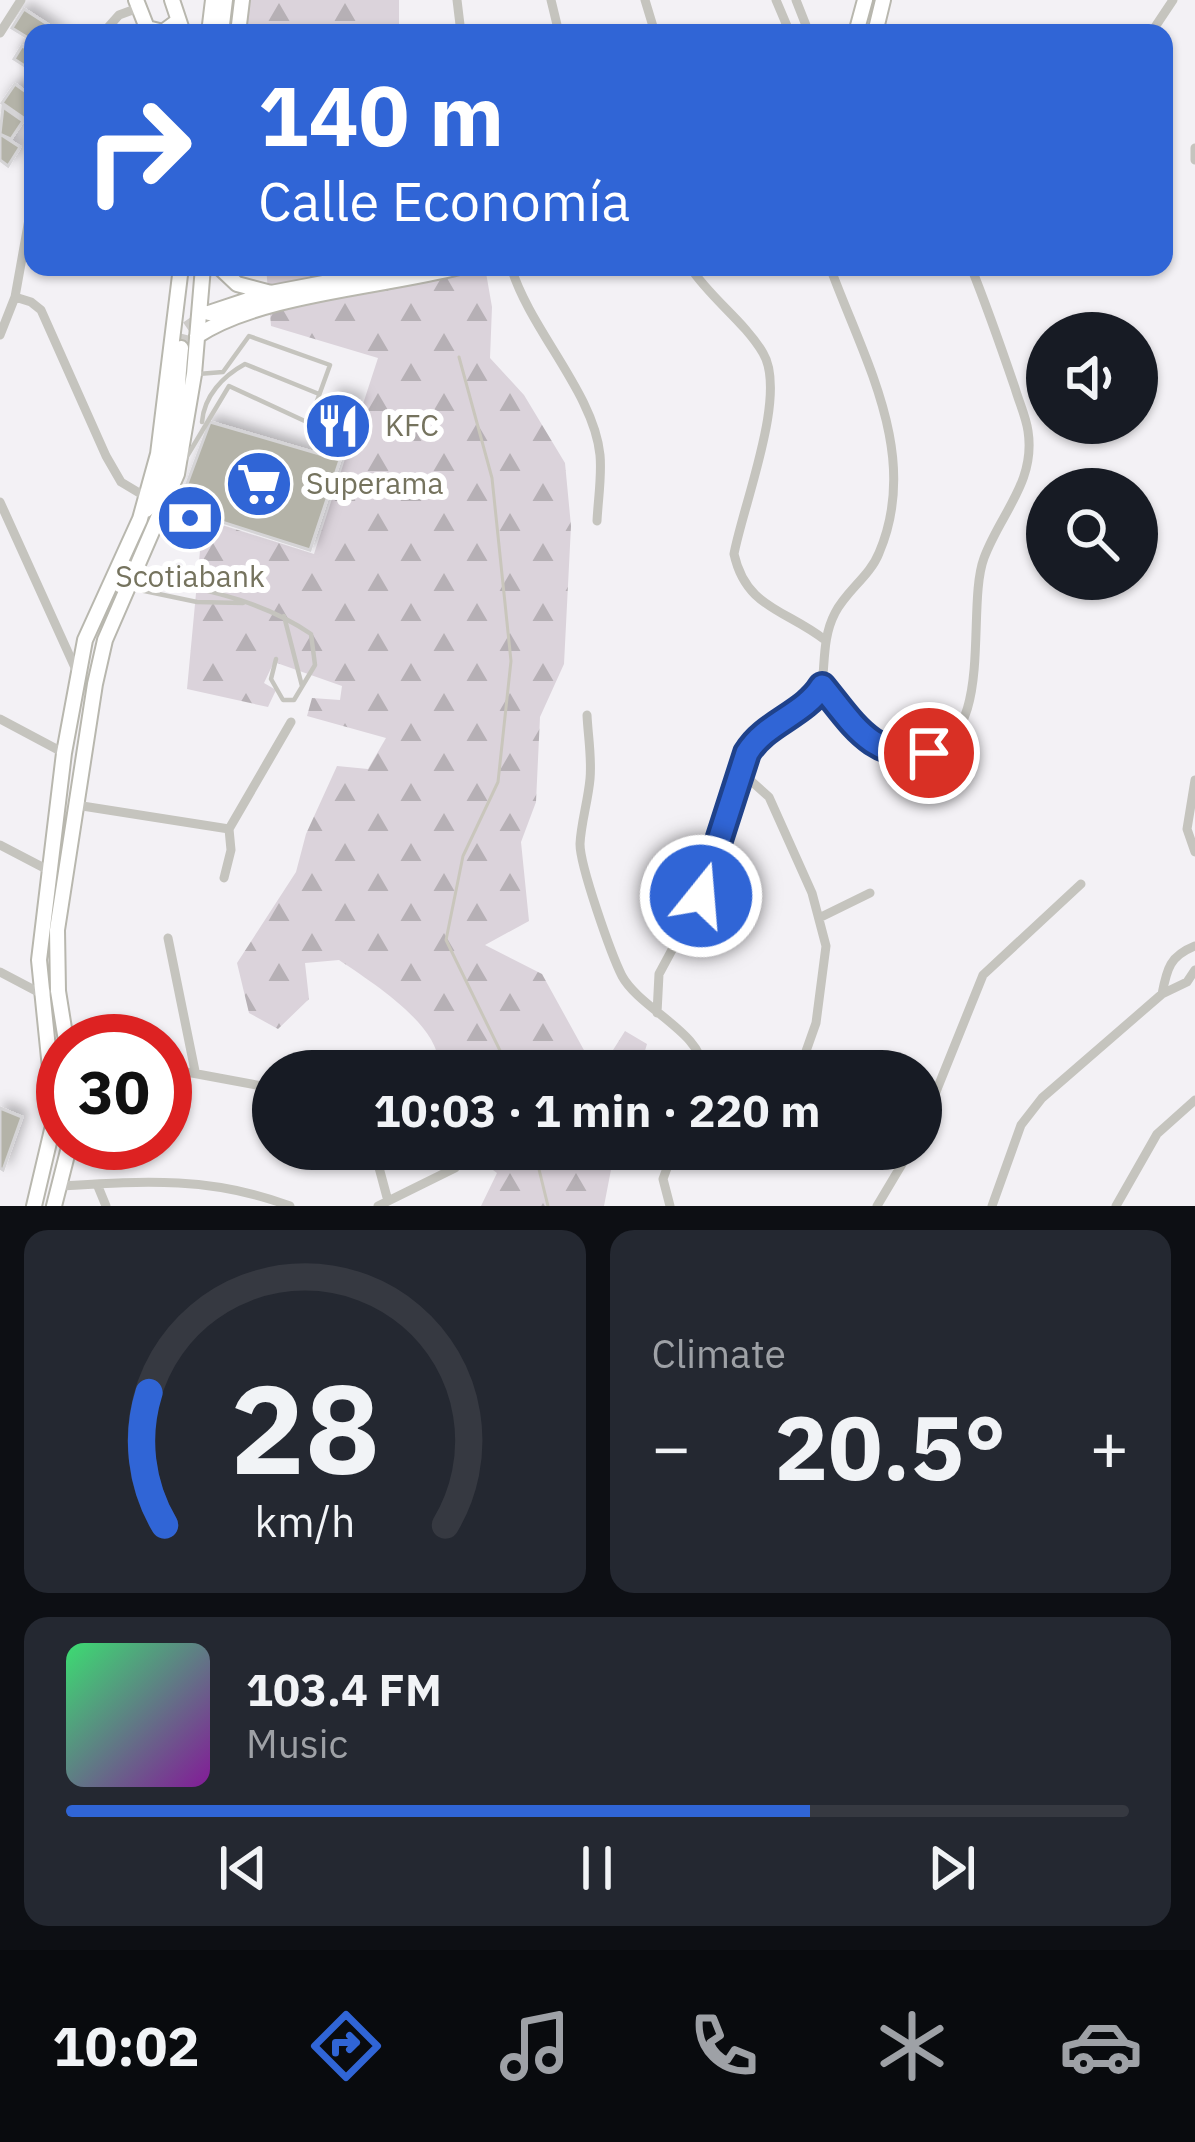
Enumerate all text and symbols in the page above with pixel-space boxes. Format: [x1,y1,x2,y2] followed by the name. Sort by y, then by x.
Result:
[258,60,504,169] text: 140 m
[60,72,216,228] icon: right
[258,166,630,236] text: Calle Economía
[1026,312,1158,600] map controls
[1026,312,1158,444] button: sound
[303,391,373,461] restaurant icon: KFC
[385,405,439,444] place label: KFC
[224,449,294,519] supermarket icon: Superama
[306,463,443,502] place label: Superama
[1026,468,1158,600] button: search
[155,483,225,553] bank icon: Scotiabank
[115,556,265,595] place label: Scotiabank
[878,702,980,804] pin
[896,720,962,786] icon: arrive
[638,833,764,959] position arrow
[36,1014,192,1170] speed limit sign: 30
[374,1081,820,1139] text: 10:03 · 1 min · 220 m
[652,1328,786,1379] text: Climate
[230,1346,380,1508] text: 28
[774,1388,1006,1505] text: 20.5°
[652,1403,691,1489] text: −
[1089,1403,1129,1489] text: +
[254,1492,355,1548] text: km/h
[246,1660,442,1718] text: 103.4 FM
[246,1718,348,1769] text: Music
[210,1835,276,1901] icon: previous
[564,1835,630,1901] icon: pause
[919,1835,985,1901] icon: next
[304,2004,388,2088] icon: directions
[493,2004,577,2088] icon: music
[682,2004,766,2088] icon: phone
[870,2004,954,2088] icon: climate
[1059,2004,1143,2088] icon: car
[52,2011,200,2081] text: 10:02

